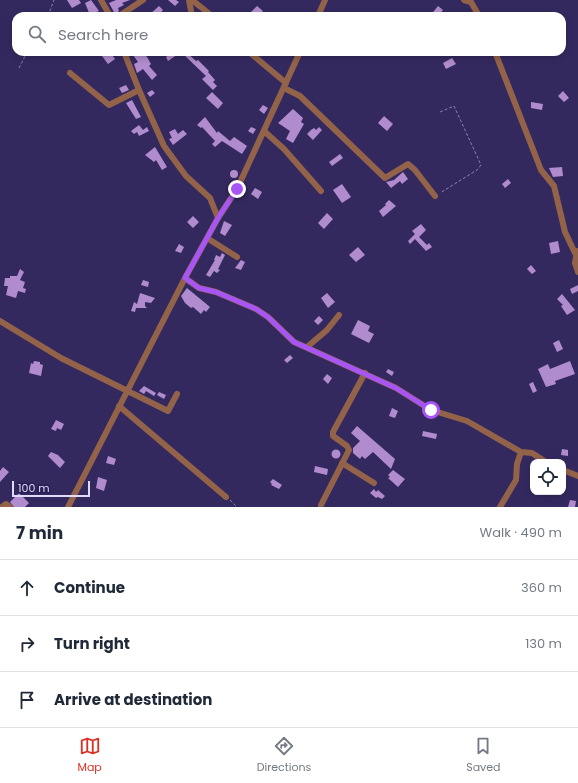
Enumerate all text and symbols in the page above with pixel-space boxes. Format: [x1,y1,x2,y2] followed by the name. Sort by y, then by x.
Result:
[12,12,566,56] search box
[26,23,48,45] icon: search
[58,24,148,45] text: Search here
[228,180,246,198] route end
[422,401,440,419] route start
[530,459,566,495] map controls
[530,459,566,495] button: locate
[12,479,90,498] scale bar
[18,480,50,496] text: 100 m
[16,521,63,545] text: 7 min
[480,523,562,542] text: Walk · 490 m
[16,577,38,599] icon: ahead
[54,577,125,598] text: Continue
[521,578,562,597] text: 360 m
[16,633,38,655] icon: right
[54,633,130,654] text: Turn right
[525,634,562,653] text: 130 m
[16,689,38,711] icon: arrive
[54,689,212,710] text: Arrive at destination
[77,735,102,776] tab: Map
[257,735,311,776] tab: Directions
[466,735,501,776] tab: Saved

